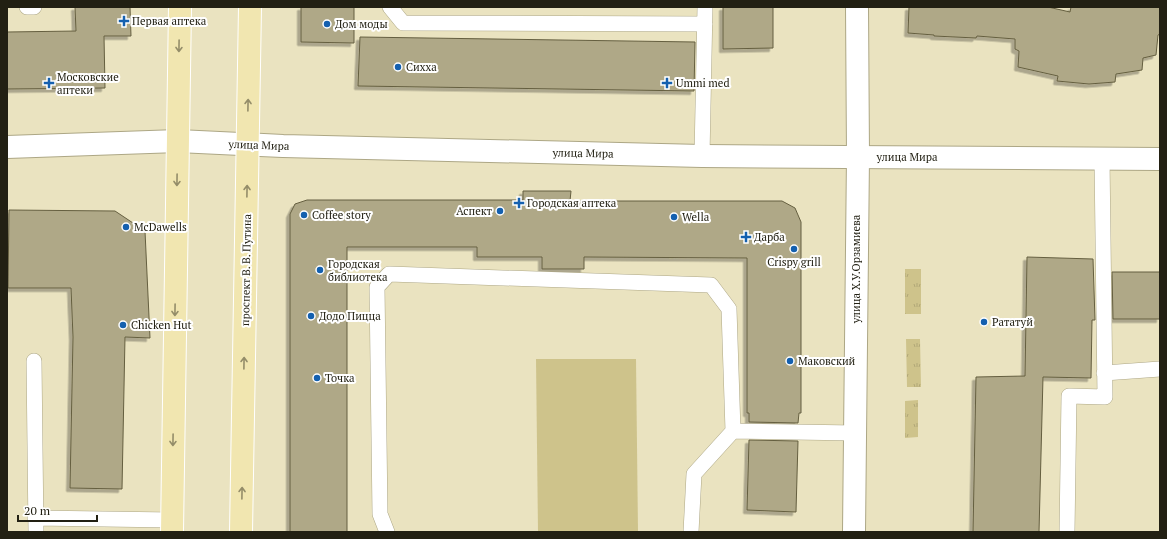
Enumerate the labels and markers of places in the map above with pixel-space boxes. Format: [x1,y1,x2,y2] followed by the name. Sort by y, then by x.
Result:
[132,14,207,28] place label: Первая аптека
[119,16,129,26] marker: Первая аптека
[335,17,388,31] place label: Дом моды
[322,19,332,29] marker: Дом моды
[406,60,437,74] place label: Сихха
[393,62,403,72] marker: Сихха
[57,70,119,97] place label: Московские аптеки
[676,76,730,90] place label: Ummi med
[661,77,673,89] marker: Ummi med
[44,78,54,88] marker: Московские аптеки
[527,196,617,210] place label: Городская аптека
[514,198,524,208] marker: Городская аптека
[456,204,493,218] place label: Аспект
[495,206,505,216] marker: Аспект
[312,208,371,222] place label: Coffee story
[299,210,309,220] marker: Coffee story
[682,210,710,224] place label: Wella
[669,212,679,222] marker: Wella
[134,220,187,234] place label: McDawells
[121,222,131,232] marker: McDawells
[754,230,785,244] place label: Дарба
[741,232,751,242] marker: Дарба
[789,244,799,254] marker: Crispy grill
[767,255,821,269] place label: Crispy grill
[328,257,388,284] place label: Городская библиотека
[315,265,325,275] marker: Городская библиотека
[319,309,381,323] place label: Додо Пицца
[306,311,316,321] marker: Додо Пицца
[992,315,1033,329] place label: Рататуй
[979,317,989,327] marker: Рататуй
[131,318,192,332] place label: Chicken Hut
[118,320,128,330] marker: Chicken Hut
[798,354,856,368] place label: Маковский
[785,356,795,366] marker: Маковский
[325,371,355,385] place label: Точка
[312,373,322,383] marker: Точка

